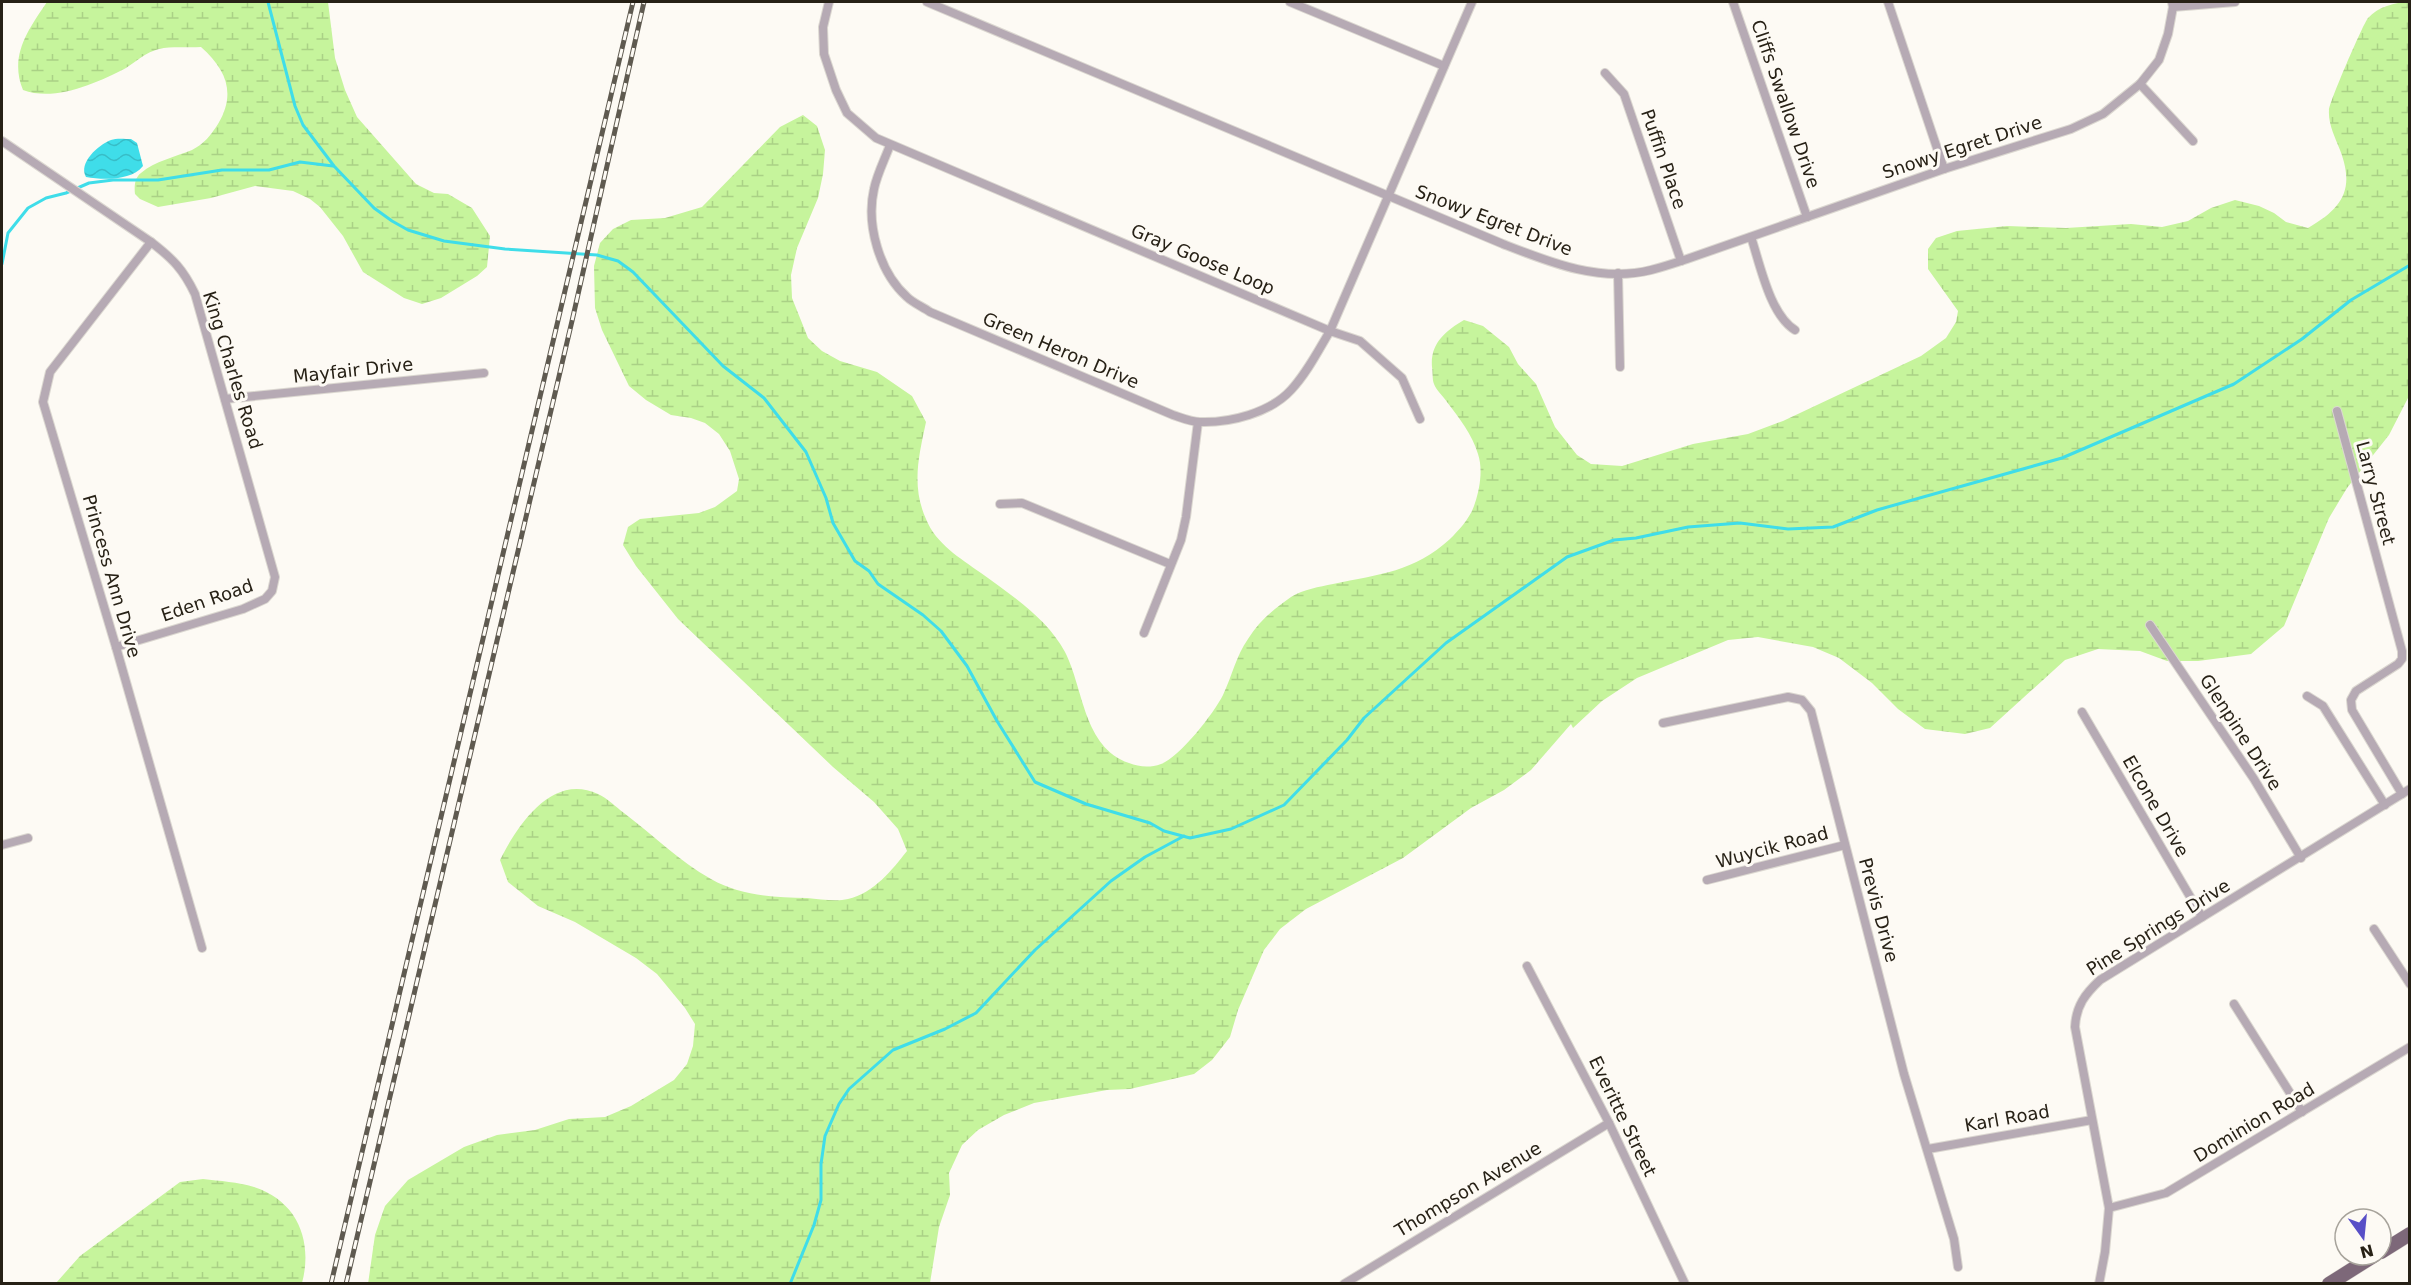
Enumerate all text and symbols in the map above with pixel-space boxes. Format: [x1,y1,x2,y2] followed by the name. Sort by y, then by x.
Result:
[1747,17,1825,191] street label: Cliffs Swallow Drive
[1637,106,1691,212] street label: Puffin Place
[1880,111,2044,183] street label: Snowy Egret Drive
[1412,180,1576,260] street label: Snowy Egret Drive
[1128,219,1278,299] street label: Gray Goose Loop
[199,288,267,452] street label: King Charles Road
[980,308,1142,392] street label: Green Heron Drive
[292,353,414,387] street label: Mayfair Drive
[2352,439,2400,547] street label: Larry Street
[79,492,145,660] street label: Princess Ann Drive
[158,574,256,626] street label: Eden Road
[2196,670,2286,794] street label: Glenpine Drive
[2119,752,2193,860] street label: Elcone Drive
[1714,822,1830,872] street label: Wuycik Road
[1855,855,1903,965] street label: Previs Drive
[2083,874,2233,980] street label: Pine Springs Drive
[1585,1052,1661,1180] street label: Everitte Street
[2190,1078,2318,1166] street label: Dominion Road
[1963,1100,2051,1136] street label: Karl Road
[1390,1137,1545,1241] street label: Thompson Avenue
[2333,1207,2393,1267] north arrow
[2358,1240,2376,1262] text: N

